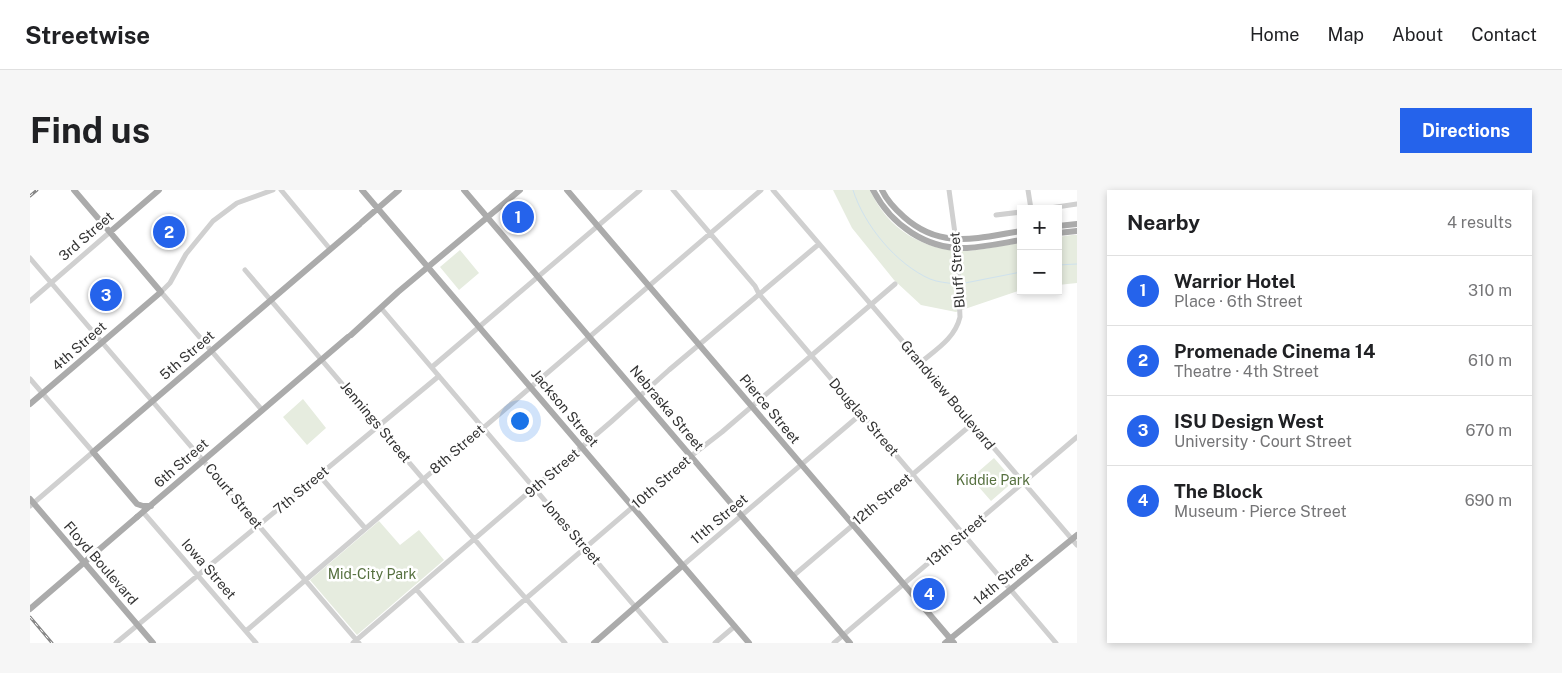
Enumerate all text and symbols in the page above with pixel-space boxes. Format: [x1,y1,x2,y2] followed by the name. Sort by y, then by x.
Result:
[25,21,150,49] text: Streetwise
[1250,24,1300,45] text: Home
[1328,24,1364,45] text: Map
[1392,24,1443,45] text: About
[1471,24,1537,45] text: Contact
[1400,108,1532,153] button: Directions
[30,110,150,151] text: Find us
[502,198,534,236] pin: 1
[1017,205,1062,295] map controls
[1017,205,1062,250] button: +
[56,208,116,264] street label: 3rd Street
[1127,210,1200,235] text: Nearby
[153,213,185,251] pin: 2
[1447,213,1512,232] text: 4 results
[946,231,968,309] street label: Bluff Street
[1017,250,1062,295] button: −
[1174,270,1296,292] text: Warrior Hotel
[90,276,122,314] pin: 3
[1140,281,1146,300] text: 1
[1468,281,1512,300] text: 310 m
[1174,292,1303,311] text: Place · 6th Street
[49,318,109,374] street label: 4th Street
[157,327,217,383] street label: 5th Street
[898,337,998,453] street label: Grandview Boulevard
[1174,340,1375,362] text: Promenade Cinema 14
[1138,351,1148,370] text: 2
[1468,351,1512,370] text: 610 m
[627,362,707,454] street label: Nebraska Street
[1174,362,1319,381] text: Theatre · 4th Street
[528,366,602,450] street label: Jackson Street
[736,371,804,447] street label: Pierce Street
[826,375,902,459] street label: Douglas Street
[337,378,415,466] street label: Jennings Street
[507,408,533,434] your location
[1174,410,1324,432] text: ISU Design West
[427,421,487,477] street label: 8th Street
[1138,421,1148,440] text: 3
[1466,421,1512,440] text: 670 m
[1174,432,1352,451] text: University · Court Street
[151,435,211,491] street label: 6th Street
[522,445,582,501] street label: 9th Street
[629,452,693,512] street label: 10th Street
[202,460,266,532] street label: Court Street
[270,463,332,517] street label: 7th Street
[849,470,915,528] street label: 12th Street
[956,472,1030,488] park label: Kiddie Park
[1174,480,1263,502] text: The Block
[687,491,751,547] street label: 11th Street
[1138,491,1148,510] text: 4
[1465,491,1512,510] text: 690 m
[540,496,604,568] street label: Jones Street
[1174,502,1347,521] text: Museum · Pierce Street
[923,511,989,569] street label: 13th Street
[61,518,141,608] street label: Floyd Boulevard
[179,536,239,602] street label: Iowa Street
[970,550,1036,608] street label: 14th Street
[328,566,417,582] park label: Mid-City Park
[913,575,945,613] pin: 4

